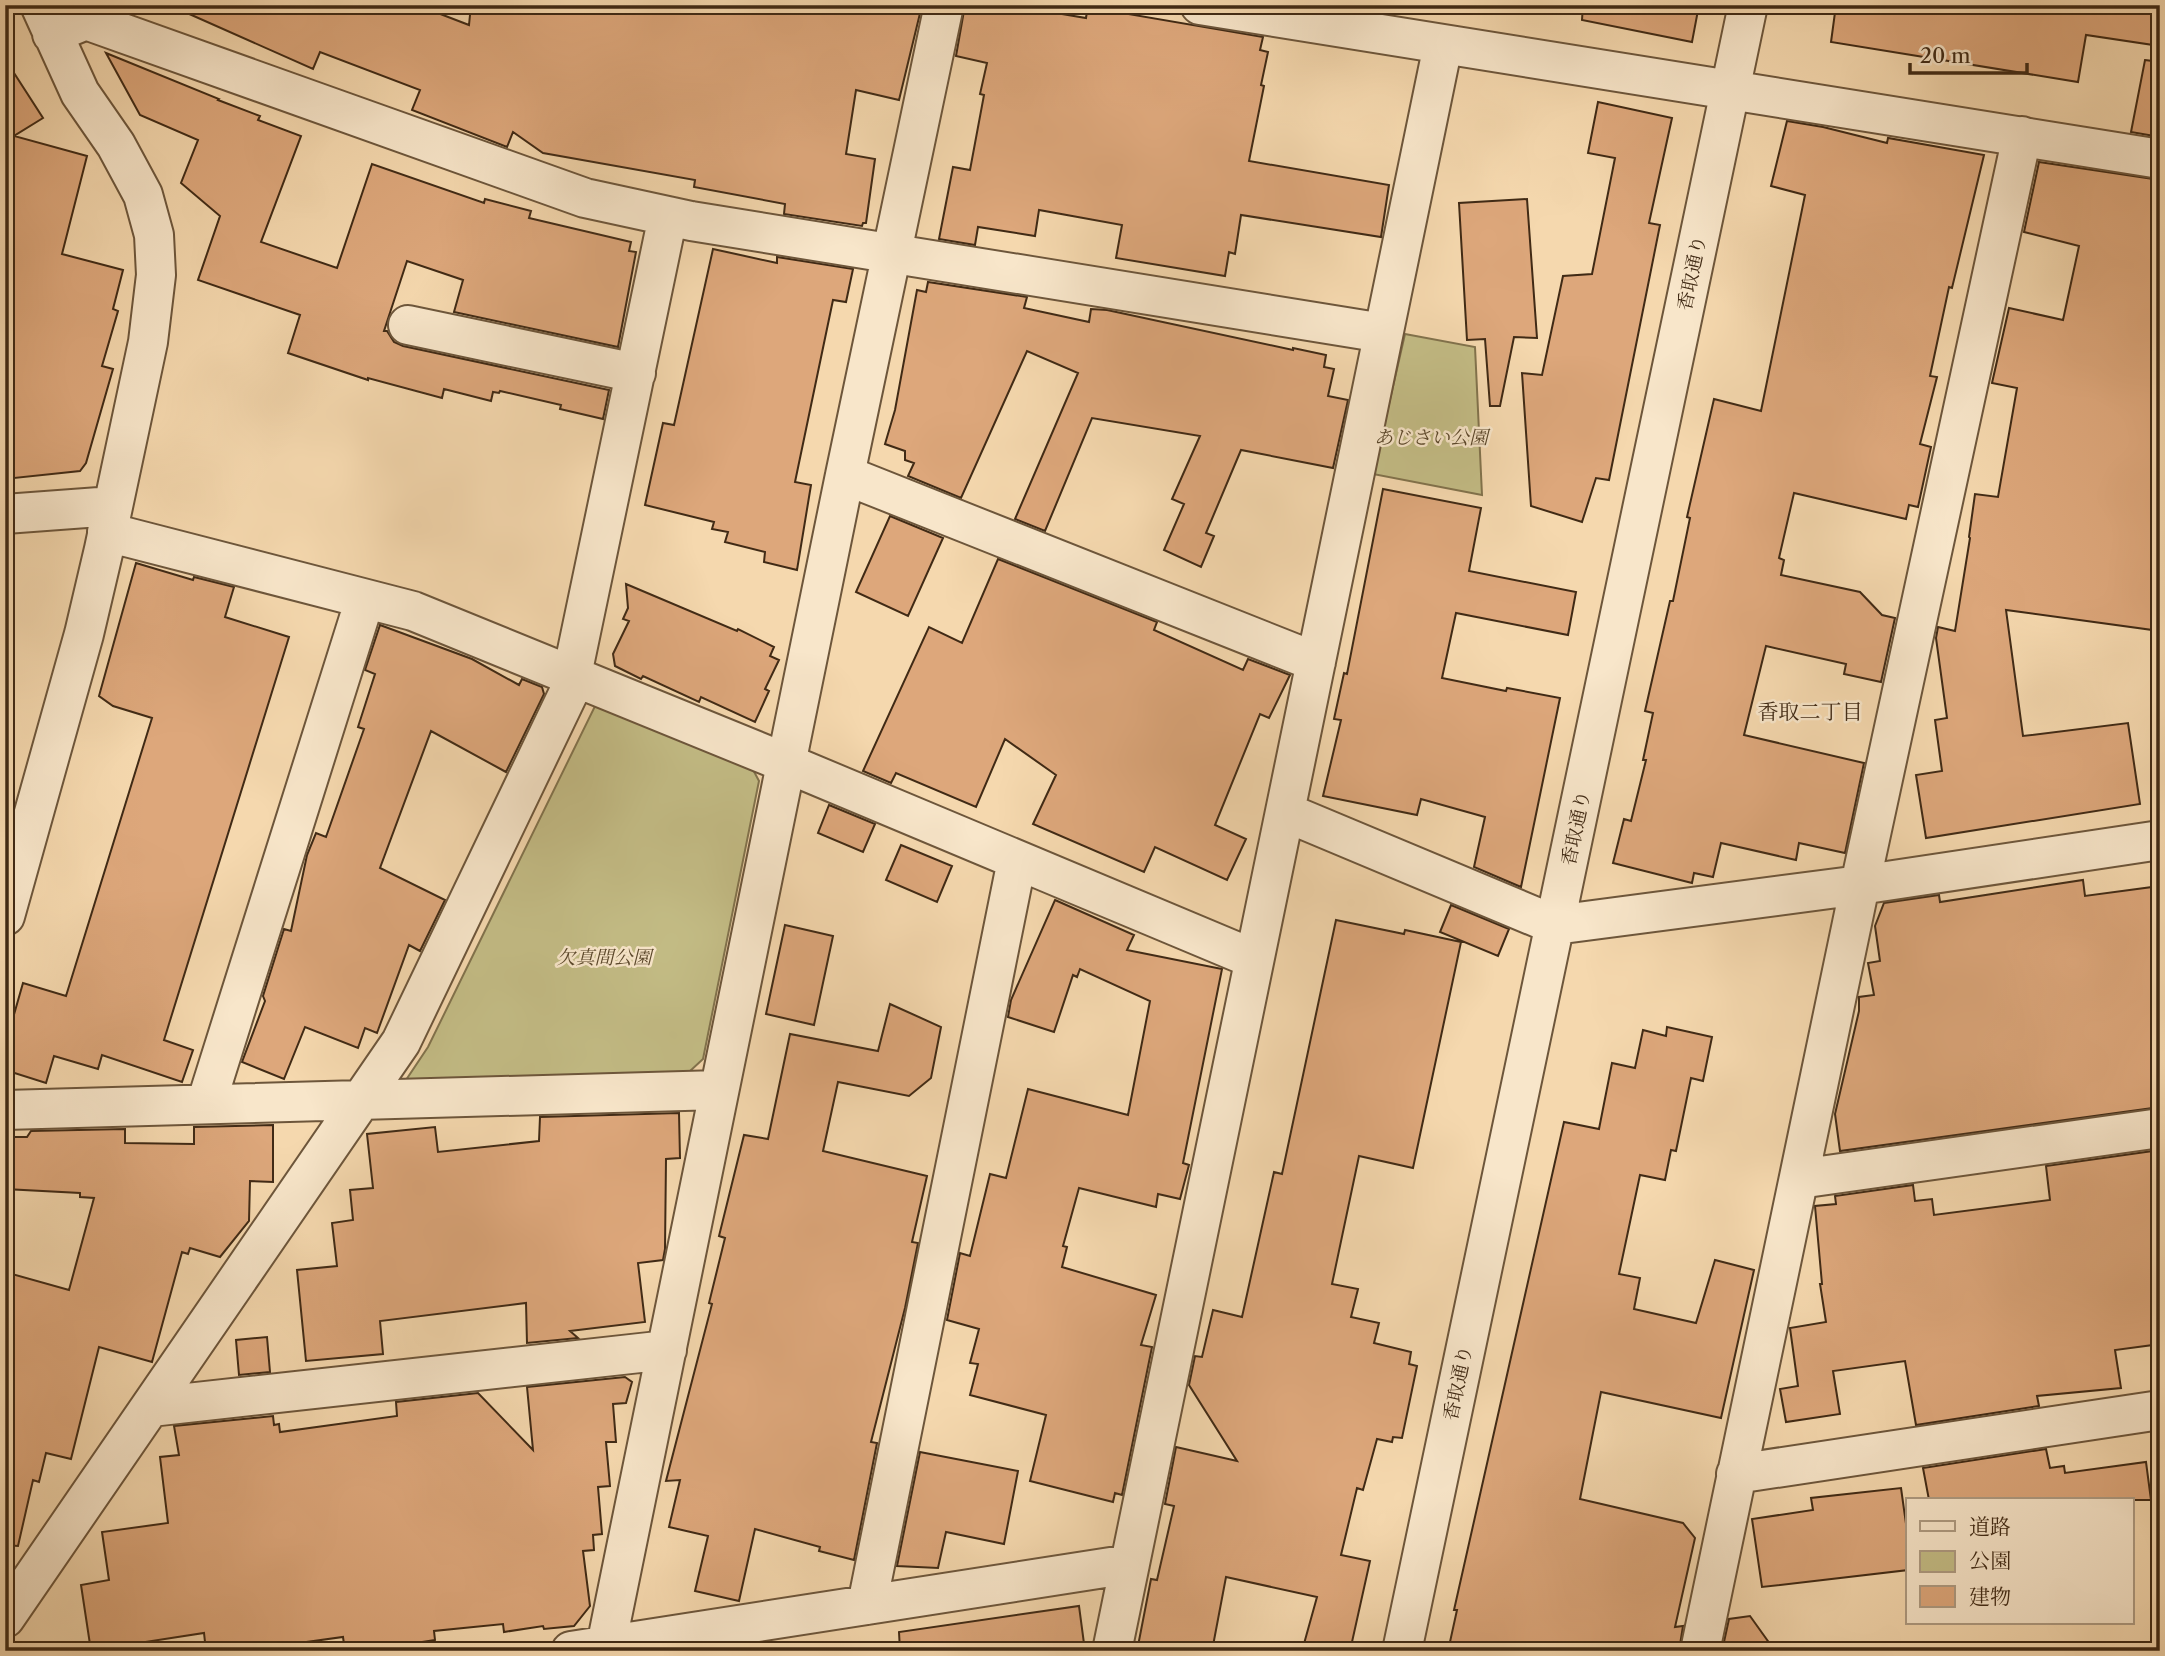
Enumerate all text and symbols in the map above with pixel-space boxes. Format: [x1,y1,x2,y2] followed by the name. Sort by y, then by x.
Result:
[1910,32,2027,76] scale bar
[1920,43,1971,68] text: 20 m
[1673,233,1711,313] street label: 香取通り
[1374,426,1491,449] park label: あじさい公園
[1758,699,1863,724] district label: 香取二丁目
[1557,788,1595,868] street label: 香取通り
[556,946,654,969] park label: 欠真間公園
[1439,1343,1477,1423] street label: 香取通り
[1906,1498,2134,1624] legend
[1969,1514,2011,1539] text: 道路
[1969,1548,2011,1573] text: 公園
[1969,1584,2011,1609] text: 建物

